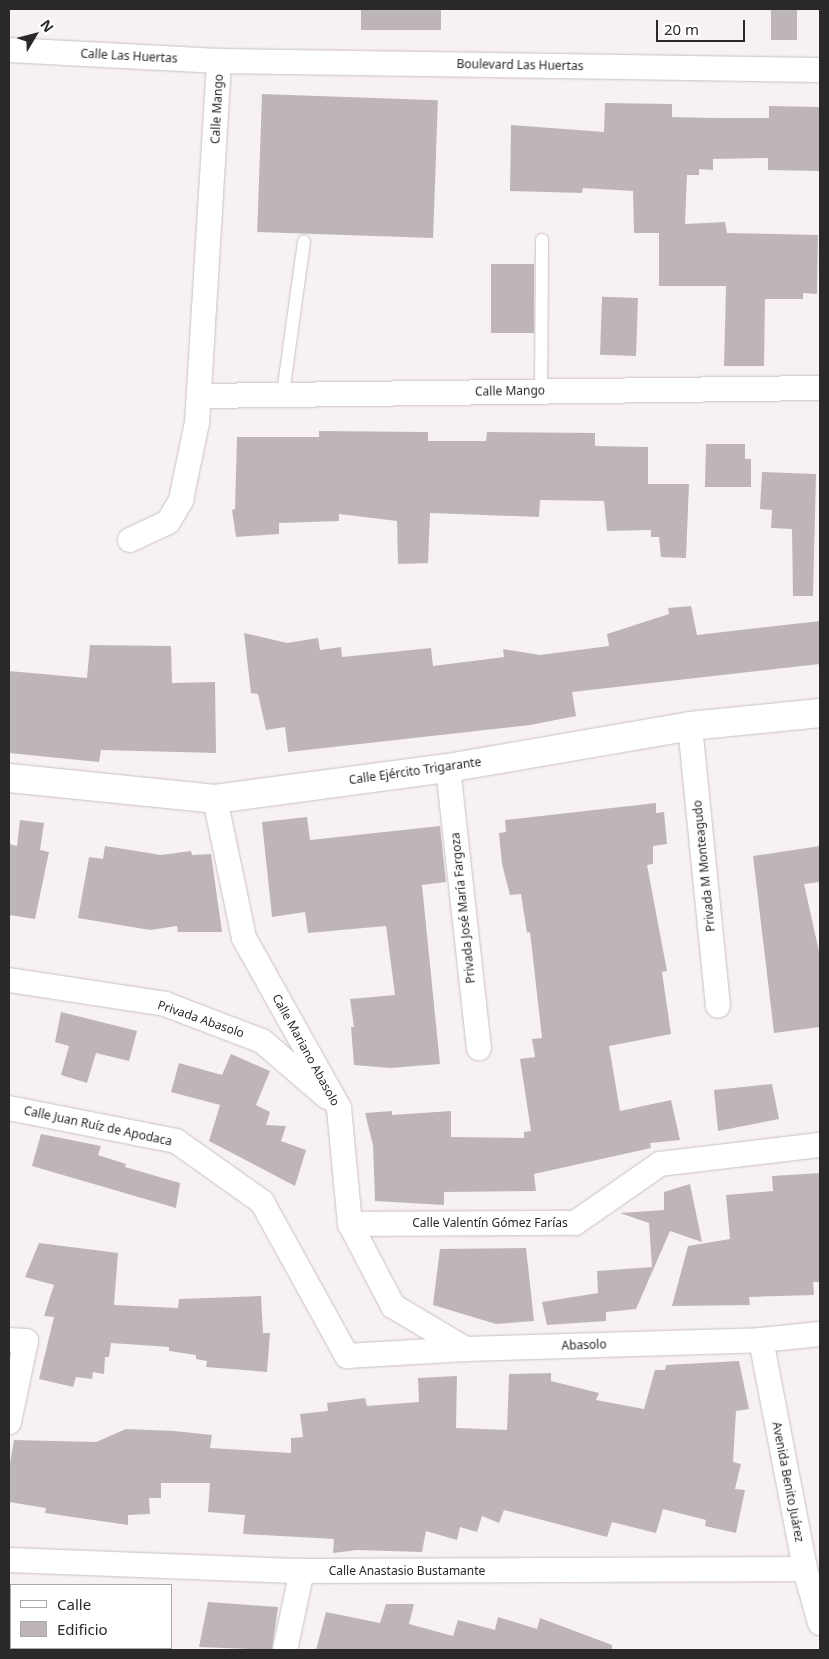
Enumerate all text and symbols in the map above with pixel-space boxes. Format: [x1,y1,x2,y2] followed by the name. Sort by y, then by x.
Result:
[10,10,60,60] north arrow
[659,10,748,42] scale bar
[36,15,58,36] text: N
[664,19,699,39] text: 20 m
[80,46,178,66] street label: Calle Las Huertas
[456,57,584,73] street label: Boulevard Las Huertas
[208,74,226,144] street label: Calle Mango
[475,383,545,399] street label: Calle Mango
[348,755,482,787] street label: Calle Ejército Trigarante
[690,800,718,932] street label: Privada M Monteagudo
[448,832,478,984] street label: Privada José María Fargoza
[269,992,343,1108] street label: Calle Mariano Abasolo
[156,997,246,1041] street label: Privada Abasolo
[23,1103,173,1149] street label: Calle Juan Ruíz de Apodaca
[412,1216,568,1230] street label: Calle Valentín Gómez Farías
[561,1337,607,1353] street label: Abasolo
[769,1421,807,1543] street label: Avenida Benito Juárez
[329,1564,485,1578] street label: Calle Anastasio Bustamante
[10,1584,172,1649] legend
[57,1594,91,1614] text: Calle
[57,1619,108,1639] text: Edificio

